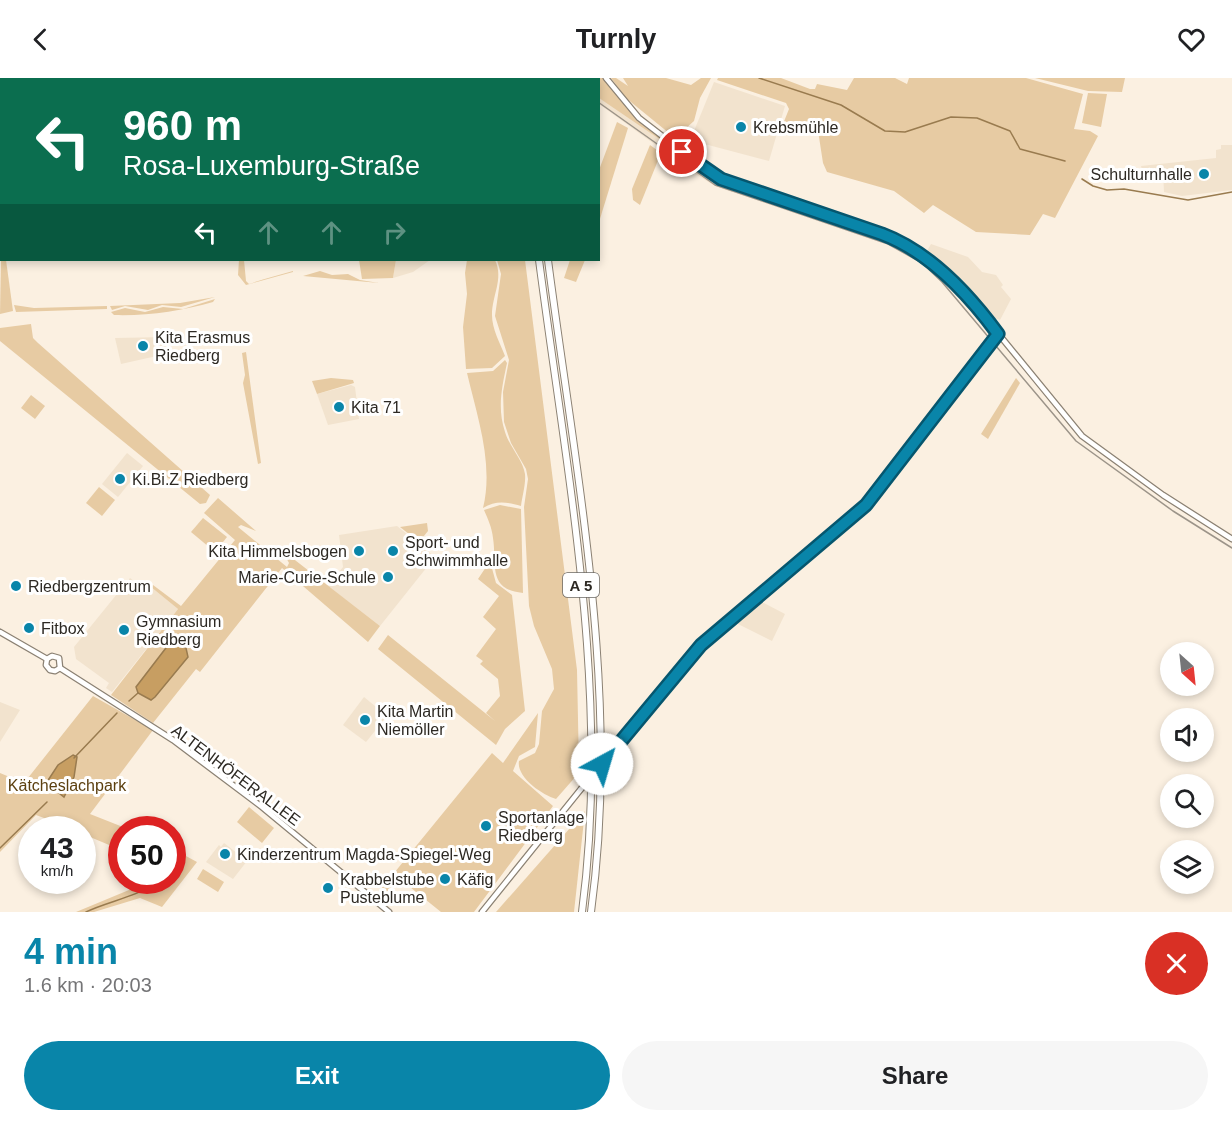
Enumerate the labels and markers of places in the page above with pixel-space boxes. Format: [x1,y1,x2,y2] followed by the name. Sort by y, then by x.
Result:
[753,119,838,136] place label: Krebsmühle
[734,120,748,134] marker: Krebsmühle
[656,126,707,177] pin
[1091,166,1192,183] place label: Schulturnhalle
[1197,167,1211,181] marker: Schulturnhalle
[155,329,250,364] place label: Kita Erasmus Riedberg
[136,339,150,353] marker: Kita Erasmus Riedberg
[351,399,401,416] place label: Kita 71
[332,400,346,414] marker: Kita 71
[132,471,249,488] place label: Ki.Bi.Z Riedberg
[113,472,127,486] marker: Ki.Bi.Z Riedberg
[405,534,508,569] place label: Sport- und Schwimmhalle
[208,543,347,560] place label: Kita Himmelsbogen
[352,544,366,558] marker: Kita Himmelsbogen
[386,544,400,558] marker: Sport- und Schwimmhalle
[238,569,376,586] place label: Marie-Curie-Schule
[381,570,395,584] marker: Marie-Curie-Schule
[28,578,151,595] place label: Riedbergzentrum
[9,579,23,593] marker: Riedbergzentrum
[136,613,221,648] place label: Gymnasium Riedberg
[41,620,85,637] place label: Fitbox
[22,621,36,635] marker: Fitbox
[117,623,131,637] marker: Gymnasium Riedberg
[377,703,453,738] place label: Kita Martin Niemöller
[358,713,372,727] marker: Kita Martin Niemöller
[498,809,584,844] place label: Sportanlage Riedberg
[479,819,493,833] marker: Sportanlage Riedberg
[237,846,491,863] place label: Kinderzentrum Magda-Spiegel-Weg
[218,847,232,861] marker: Kinderzentrum Magda-Spiegel-Weg
[340,871,434,906] place label: Krabbelstube Pusteblume
[457,871,493,888] place label: Käfig
[438,872,452,886] marker: Käfig
[321,881,335,895] marker: Krabbelstube Pusteblume

